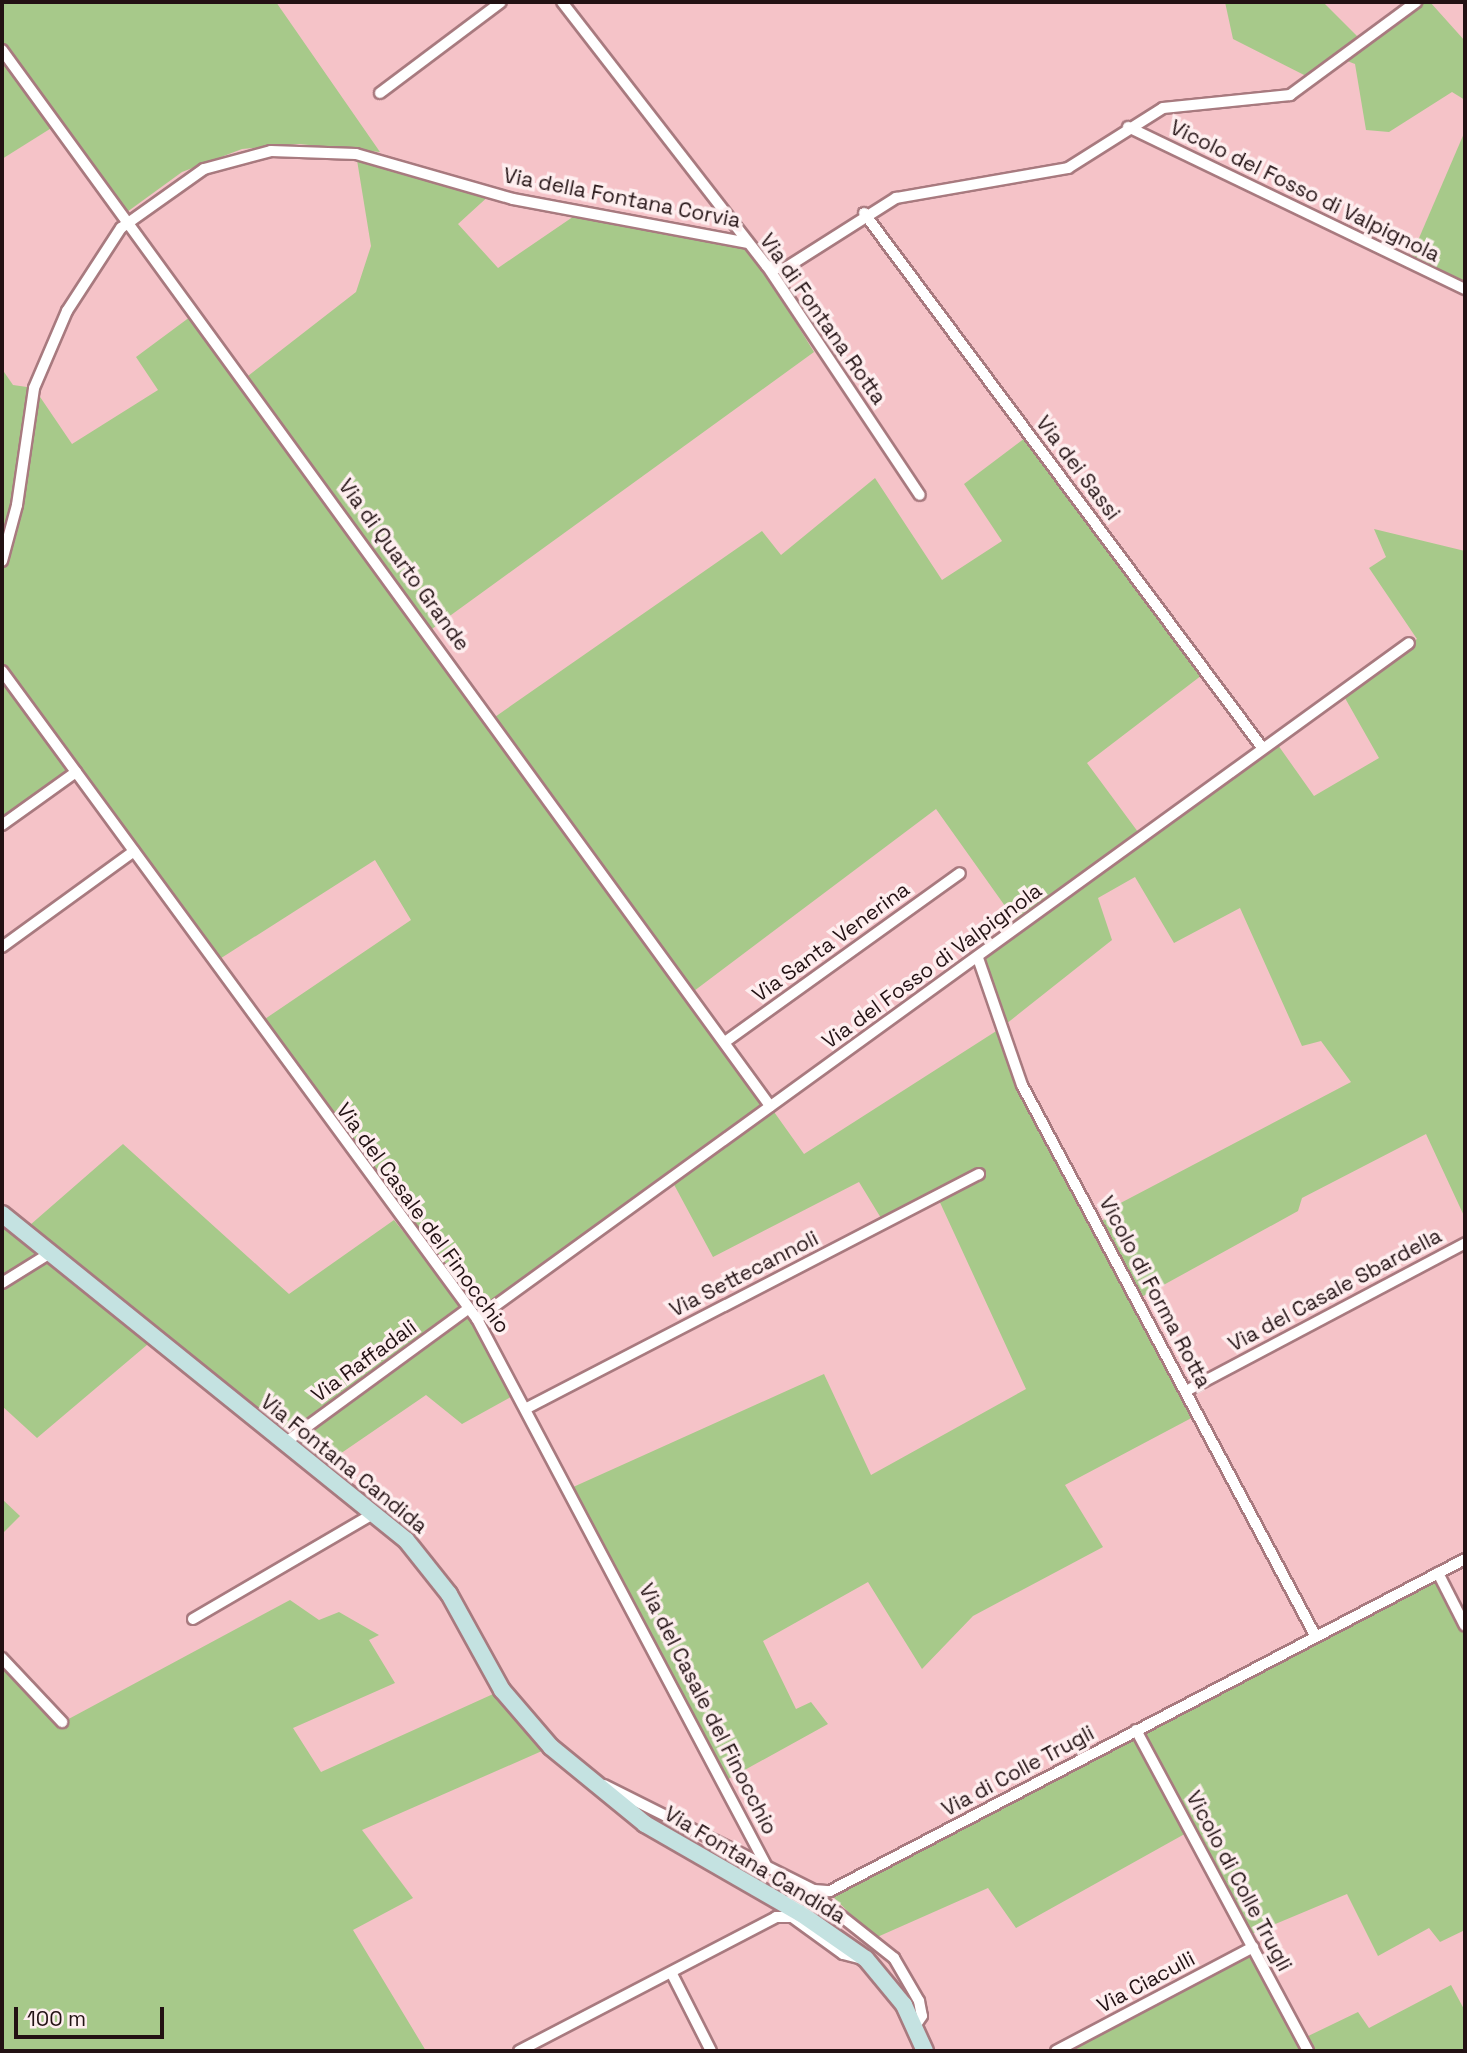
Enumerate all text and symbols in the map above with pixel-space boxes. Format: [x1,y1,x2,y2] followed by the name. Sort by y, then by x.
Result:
[1166,115,1444,267] street label: Vicolo del Fosso di Valpignola
[501,163,743,233] street label: Via della Fontana Corvia
[754,229,892,409] street label: Via di Fontana Rotta
[1031,411,1125,525] street label: Via dei Sassi
[333,474,475,656] street label: Via di Quarto Grande
[747,877,915,1007] street label: Via Santa Venerina
[817,878,1047,1054] street label: Via del Fosso di Valpignola
[331,1098,515,1338] street label: Via del Casale del Finocchio
[1094,1192,1216,1392] street label: Vicolo di Forma Rotta
[1224,1223,1446,1357] street label: Via del Casale Sbardella
[665,1226,823,1322] street label: Via Settecannoli
[307,1314,421,1408] street label: Via Raffadali
[256,1389,432,1539] street label: Via Fontana Candida
[634,1579,782,1839] street label: Via del Casale del Finocchio
[937,1720,1099,1822] street label: Via di Colle Trugli
[1181,1786,1297,1976] street label: Vicolo di Colle Trugli
[660,1801,850,1929] street label: Via Fontana Candida
[1093,1946,1199,2018] street label: Via Ciaculli
[18,1994,168,2038] scale bar
[27,2005,86,2032] text: 100 m

